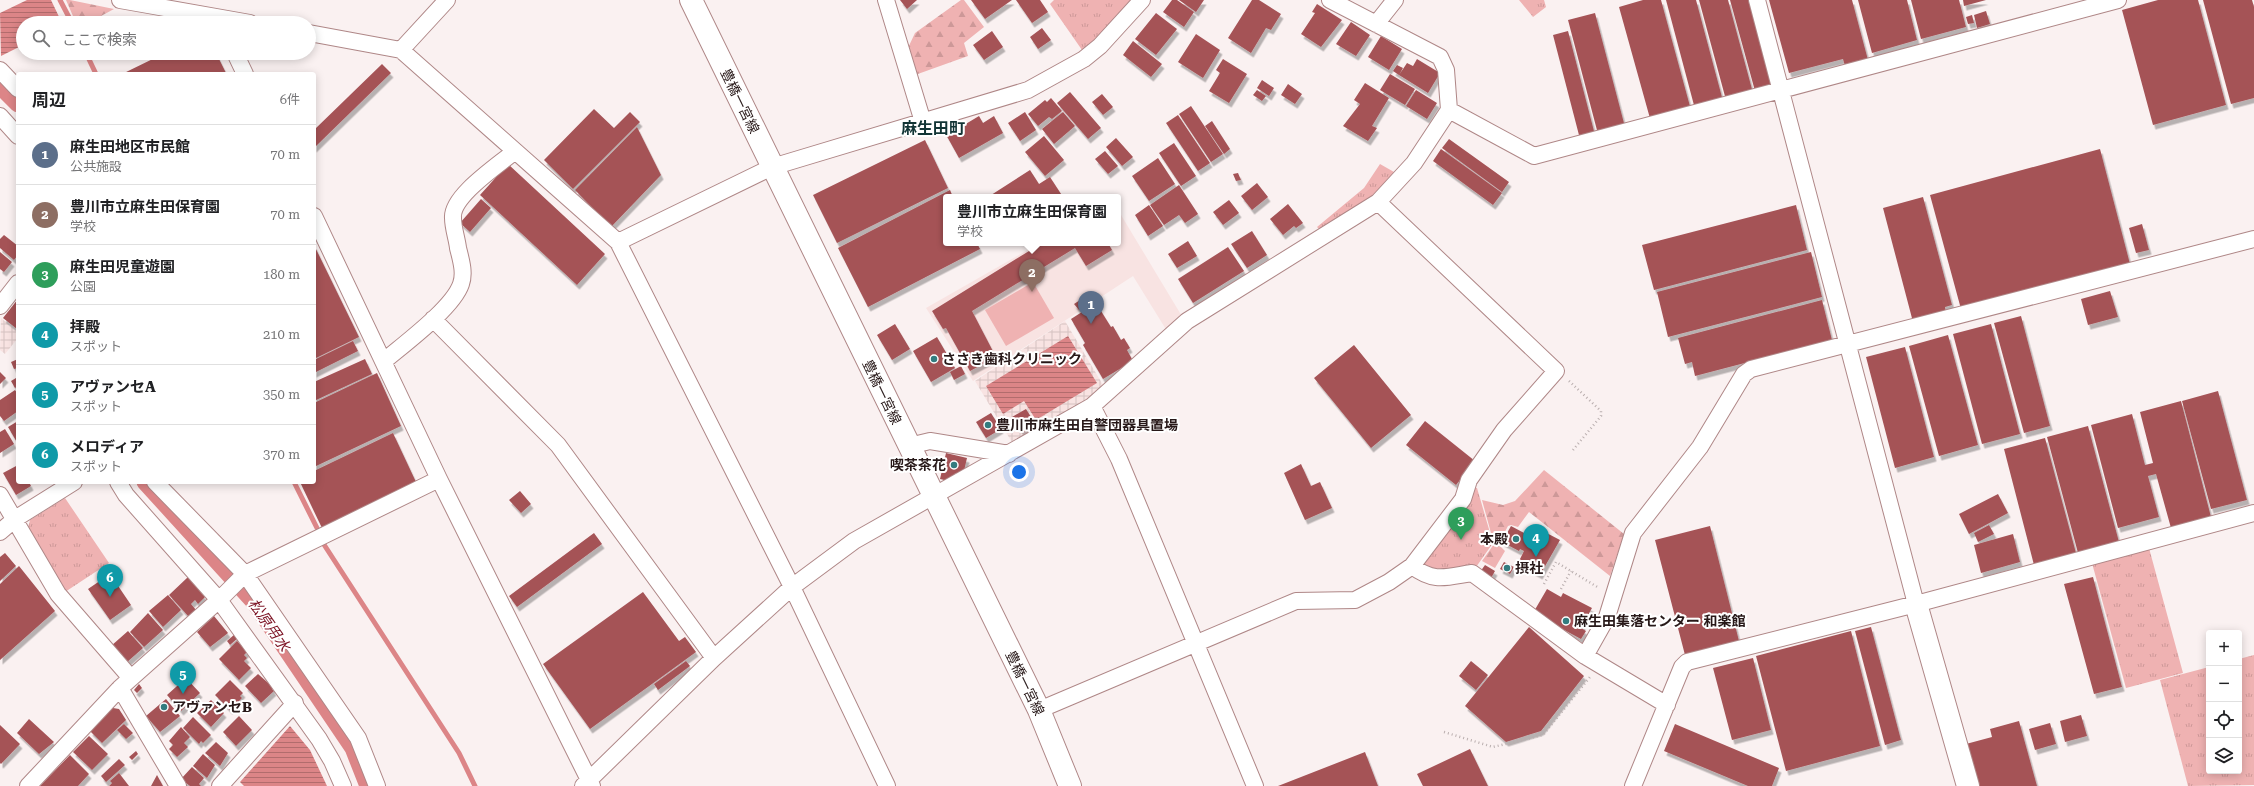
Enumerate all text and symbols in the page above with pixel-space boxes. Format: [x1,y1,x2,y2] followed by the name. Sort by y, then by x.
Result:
[16,16,316,60] search box
[30,27,52,49] icon: search
[62,31,137,49] text: ここで検索
[717,66,763,136] street label: 豊橋一宮線
[32,90,66,110] text: 周辺
[280,92,300,107] text: 6件
[901,119,965,138] district label: 麻生田町
[70,138,190,156] text: 麻生田地区市民館
[41,147,49,162] text: 1
[270,147,300,162] text: 70 m
[70,159,122,174] text: 公共施設
[943,194,1121,246] popup
[70,198,220,216] text: 豊川市立麻生田保育園
[957,203,1107,221] text: 豊川市立麻生田保育園
[41,207,49,222] text: 2
[270,207,300,222] text: 70 m
[70,219,96,234] text: 学校
[957,224,983,239] text: 学校
[70,258,175,276] text: 麻生田児童遊園
[1019,259,1045,292] pin: 2
[41,267,49,282] text: 3
[263,267,300,282] text: 180 m
[70,279,96,294] text: 公園
[1078,291,1104,324] pin: 1
[70,318,100,336] text: 拝殿
[41,327,49,342] text: 4
[263,327,300,342] text: 210 m
[70,339,122,354] text: スポット
[942,351,1082,367] place label: ささき歯科クリニック
[929,354,939,364] marker: ささき歯科クリニック
[859,357,905,427] street label: 豊橋一宮線
[70,378,156,396] text: アヴァンセA
[41,387,49,402] text: 5
[263,387,300,402] text: 350 m
[70,399,122,414] text: スポット
[996,417,1178,433] place label: 豊川市麻生田自警団器具置場
[983,420,993,430] marker: 豊川市麻生田自警団器具置場
[70,438,144,456] text: メロディア
[41,447,49,462] text: 6
[263,447,300,462] text: 370 m
[890,457,946,473] place label: 喫茶茶花
[70,459,122,474] text: スポット
[949,460,959,470] marker: 喫茶茶花
[1009,462,1029,482] your location
[1448,507,1474,540] pin: 3
[1523,524,1549,557] pin: 4
[1480,531,1508,547] place label: 本殿
[1511,534,1521,544] marker: 本殿
[1515,560,1543,576] place label: 摂社
[1502,563,1512,573] marker: 摂社
[97,564,123,597] pin: 6
[244,595,295,656] water label: 松原用水
[1574,613,1746,629] place label: 麻生田集落センター 和楽館
[1561,616,1571,626] marker: 麻生田集落センター 和楽館
[2206,630,2242,774] map controls
[2206,630,2242,666] button: +
[1002,648,1048,718] street label: 豊橋一宮線
[170,661,196,694] pin: 5
[2206,666,2242,702] button: −
[172,699,252,715] place label: アヴァンセB
[159,702,169,712] marker: アヴァンセB
[2206,702,2242,738] button: locate
[2206,738,2242,774] button: layers

